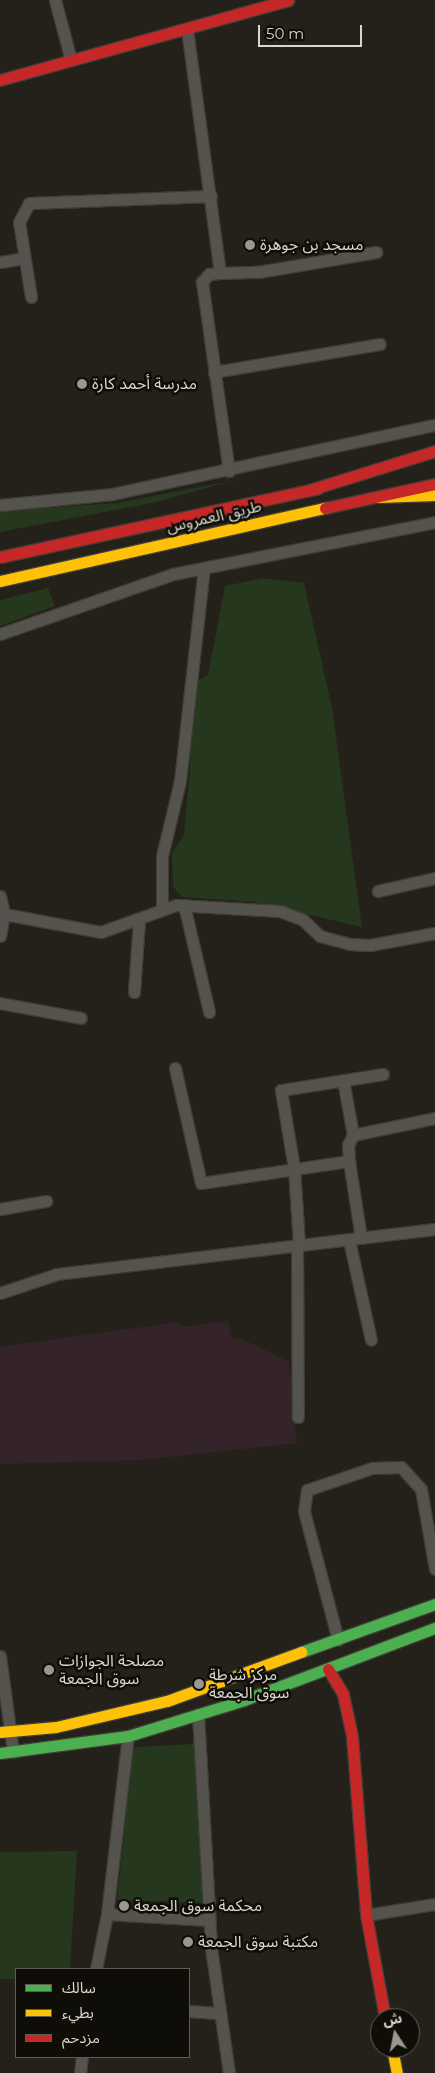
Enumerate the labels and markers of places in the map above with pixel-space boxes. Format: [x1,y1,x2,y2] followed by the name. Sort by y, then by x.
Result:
[260,235,363,255] place label: مسجد بن جوهرة
[244,239,256,251] marker: مسجد بن جوهرة
[92,374,197,394] place label: مدرسة أحمد كارة
[76,378,88,390] marker: مدرسة أحمد كارة
[59,1651,164,1689] place label: مصلحة الجوازات سوق الجمعة
[43,1664,55,1676] marker: مصلحة الجوازات سوق الجمعة
[209,1665,289,1703] place label: مركز شرطة سوق الجمعة
[193,1678,205,1690] marker: مركز شرطة سوق الجمعة
[134,1896,262,1916] place label: محكمة سوق الجمعة
[118,1900,130,1912] marker: محكمة سوق الجمعة
[198,1932,318,1952] place label: مكتبة سوق الجمعة
[182,1936,194,1948] marker: مكتبة سوق الجمعة

